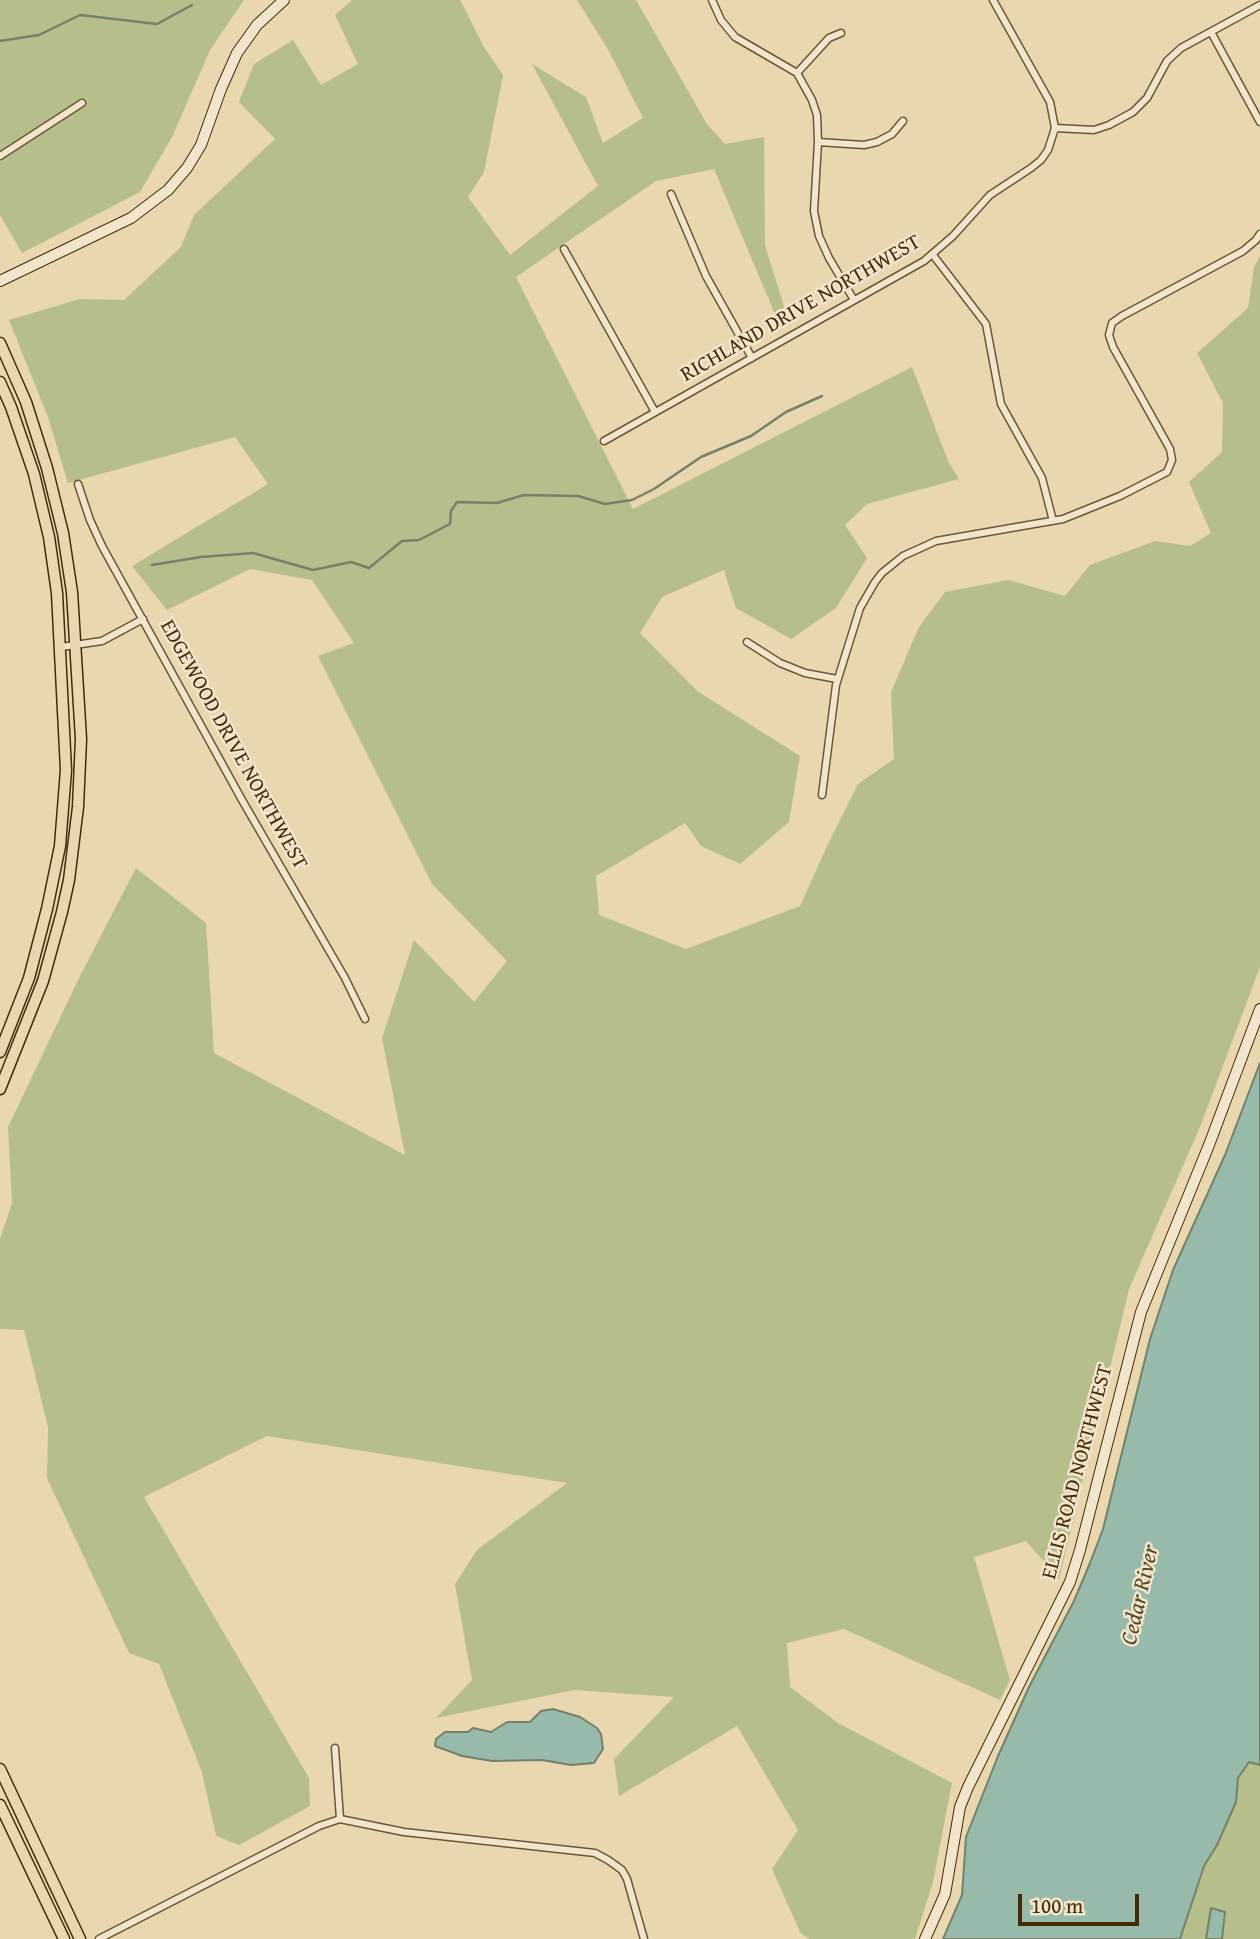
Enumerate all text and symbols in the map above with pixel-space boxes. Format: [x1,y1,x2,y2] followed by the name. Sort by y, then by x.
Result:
[677,230,925,388] street label: RICHLAND DRIVE NORTHWEST
[154,616,312,874] street label: EDGEWOOD DRIVE NORTHWEST
[1037,1362,1119,1582] street label: ELLIS ROAD NORTHWEST
[1116,1542,1166,1648] water label: Cedar River
[1022,1880,1143,1924] scale bar
[1031,1890,1083,1921] text: 100 m

